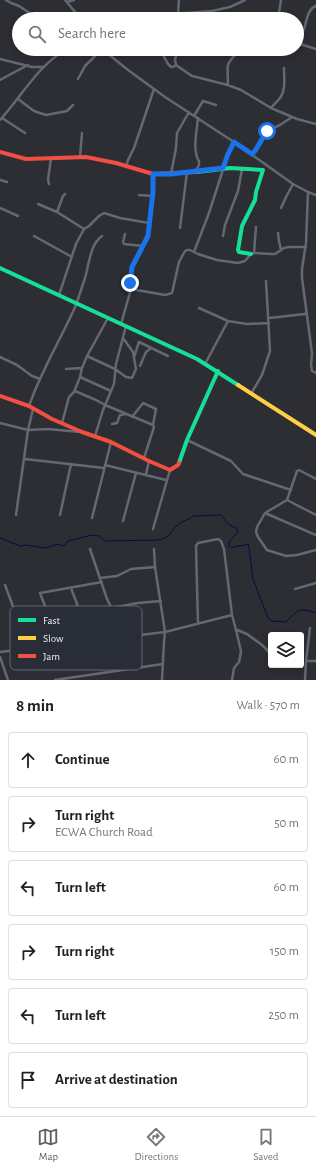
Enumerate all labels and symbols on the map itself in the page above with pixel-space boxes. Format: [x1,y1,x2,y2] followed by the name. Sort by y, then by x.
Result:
[258,122,276,140] route start
[121,274,139,292] route end
[10,606,142,670] legend
[43,615,61,626] text: Fast
[43,633,64,644] text: Slow
[43,651,60,662] text: Jam

